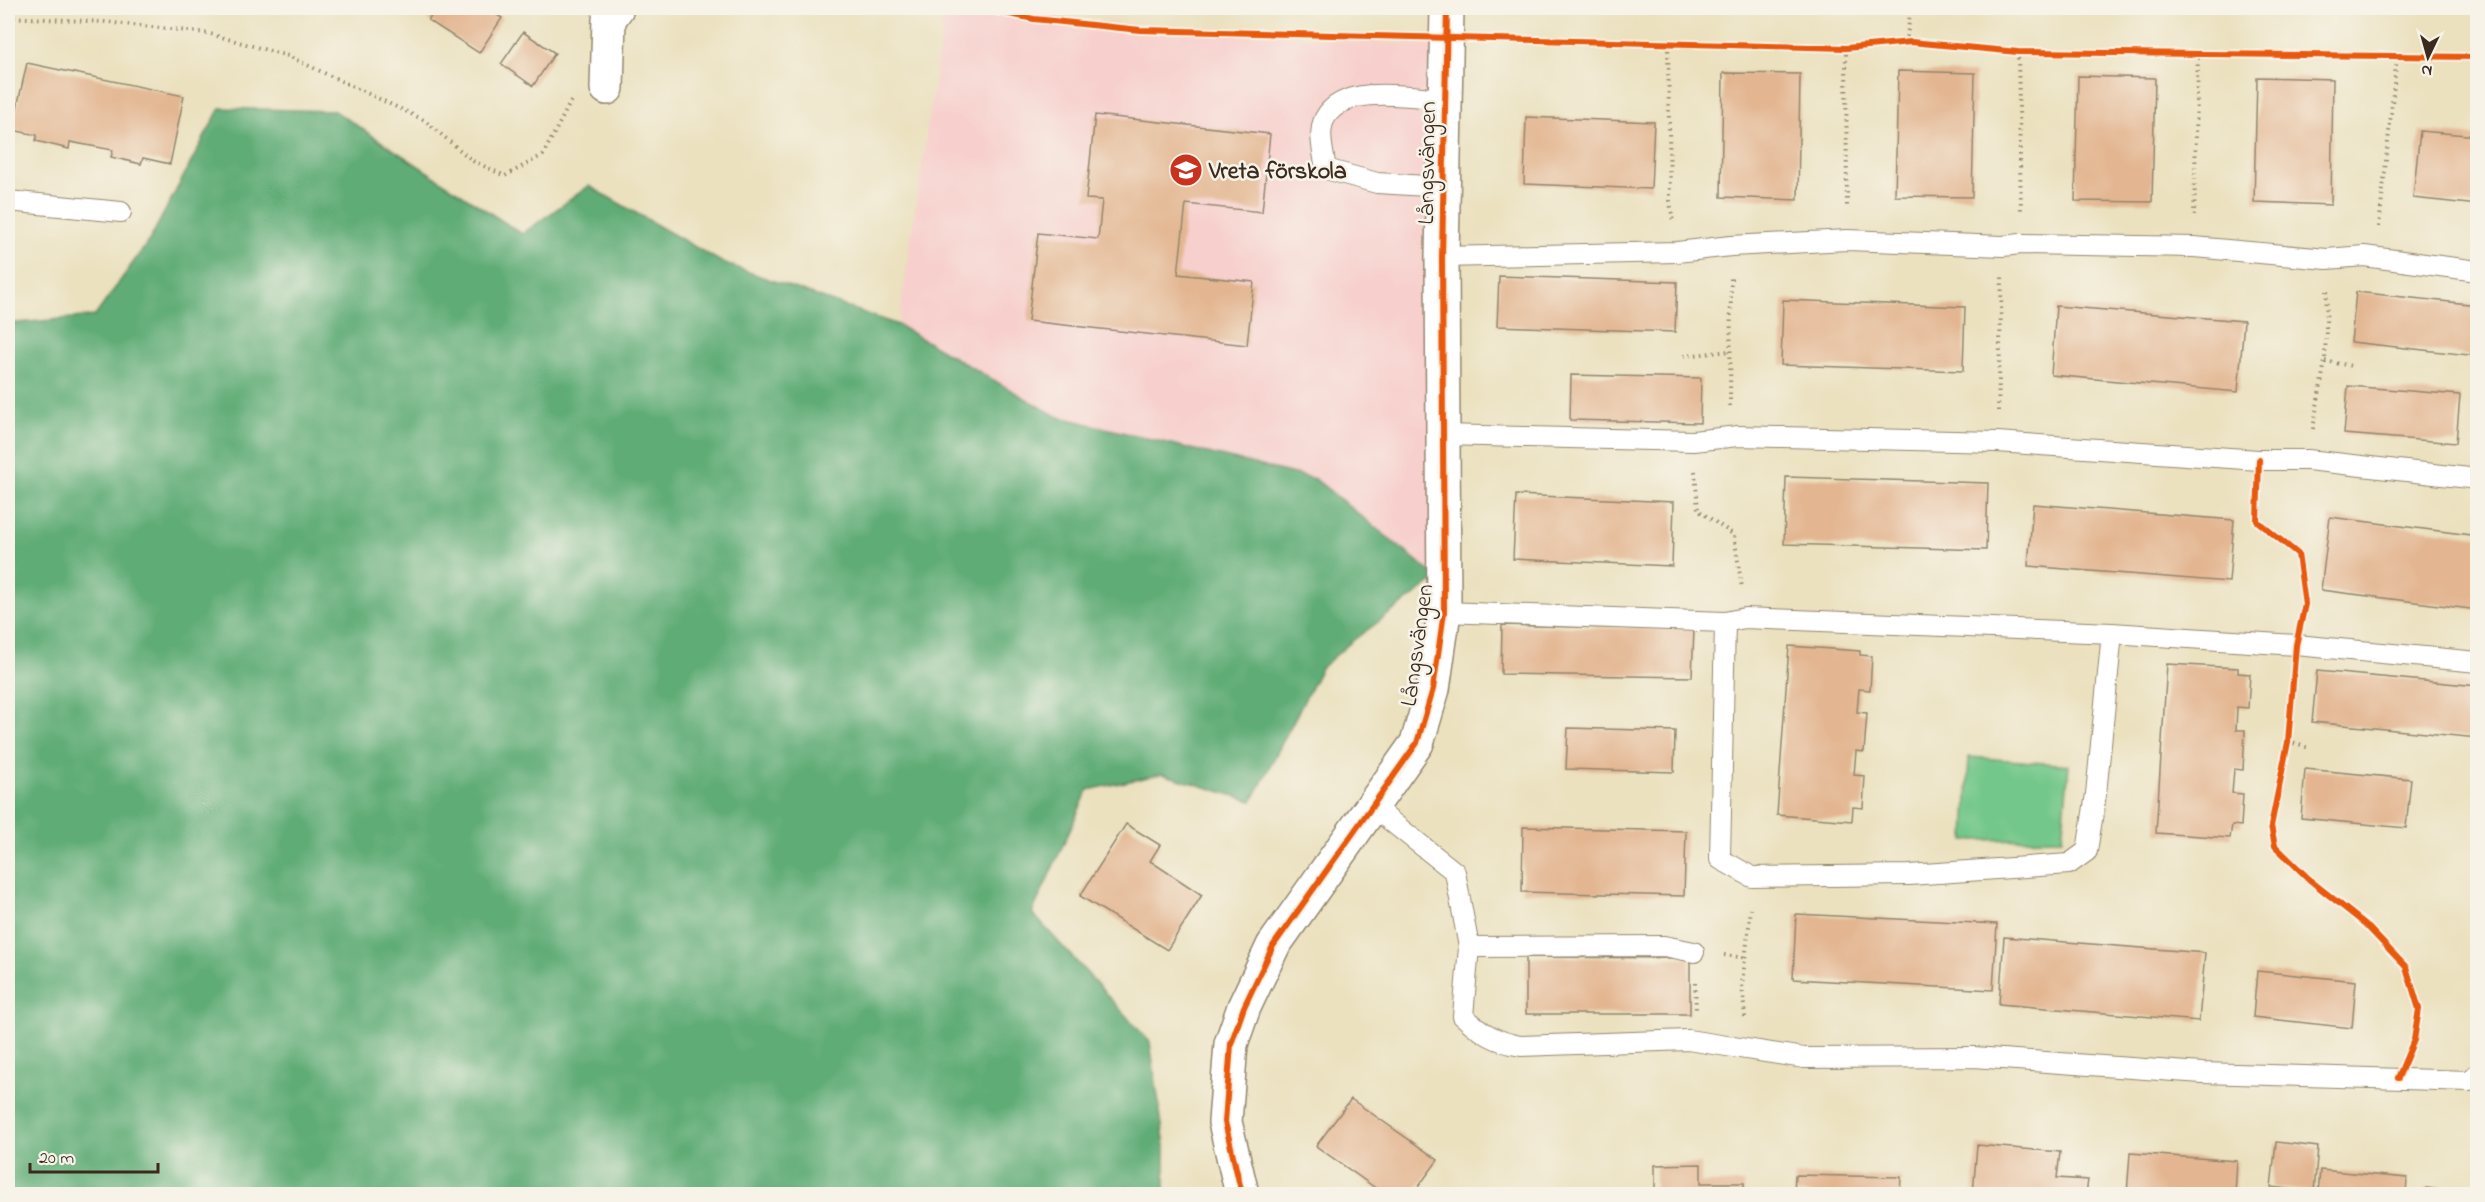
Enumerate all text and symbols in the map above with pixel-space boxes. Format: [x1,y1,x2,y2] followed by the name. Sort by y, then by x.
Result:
[2398,27,2458,87] north arrow
[2420,58,2433,82] text: N
[1410,101,1447,225] street label: Långsvängen
[1168,152,1204,188] school or university icon: Vreta förskola
[1208,155,1347,190] place label: Vreta förskola
[1393,582,1444,709] street label: Långsvängen
[30,1136,158,1174] scale bar
[39,1146,74,1172] text: 20 m

